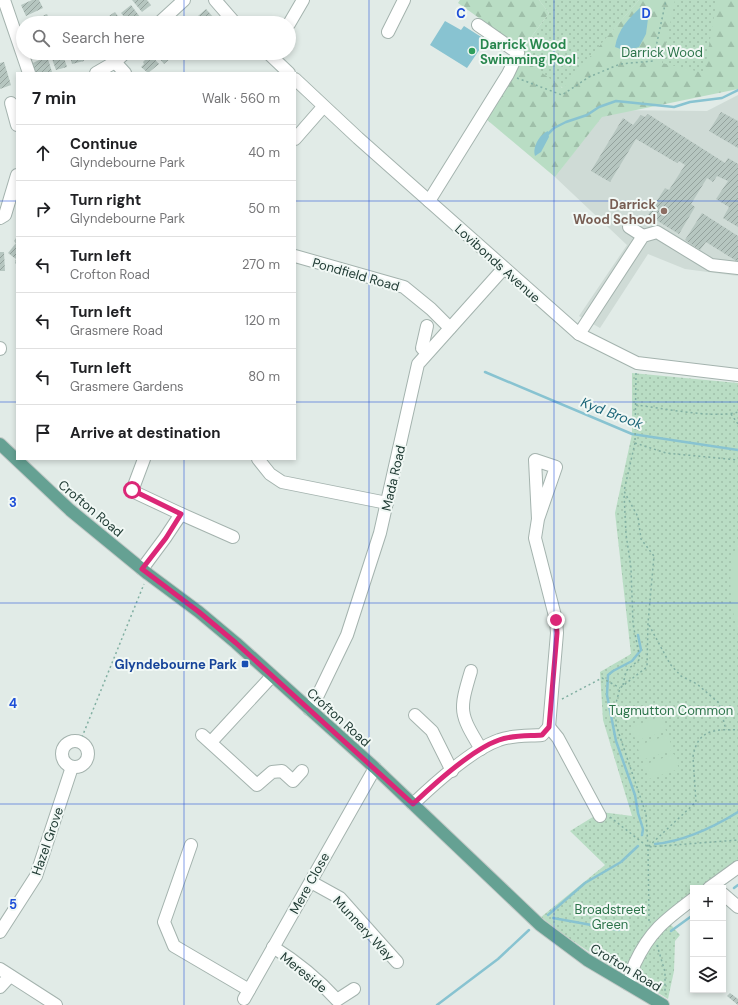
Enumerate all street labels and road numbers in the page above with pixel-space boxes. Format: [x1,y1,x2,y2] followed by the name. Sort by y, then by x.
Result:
[451,220,544,306] street label: Lovibonds Avenue
[310,254,401,295] street label: Pondfield Road
[378,444,409,513] street label: Mada Road
[55,476,127,541] street label: Crofton Road
[303,684,374,750] street label: Crofton Road
[28,805,67,878] street label: Hazel Grove
[286,850,333,917] street label: Mere Close
[329,892,398,964] street label: Munnery Way
[587,940,664,995] street label: Crofton Road
[277,948,331,996] street label: Mereside

